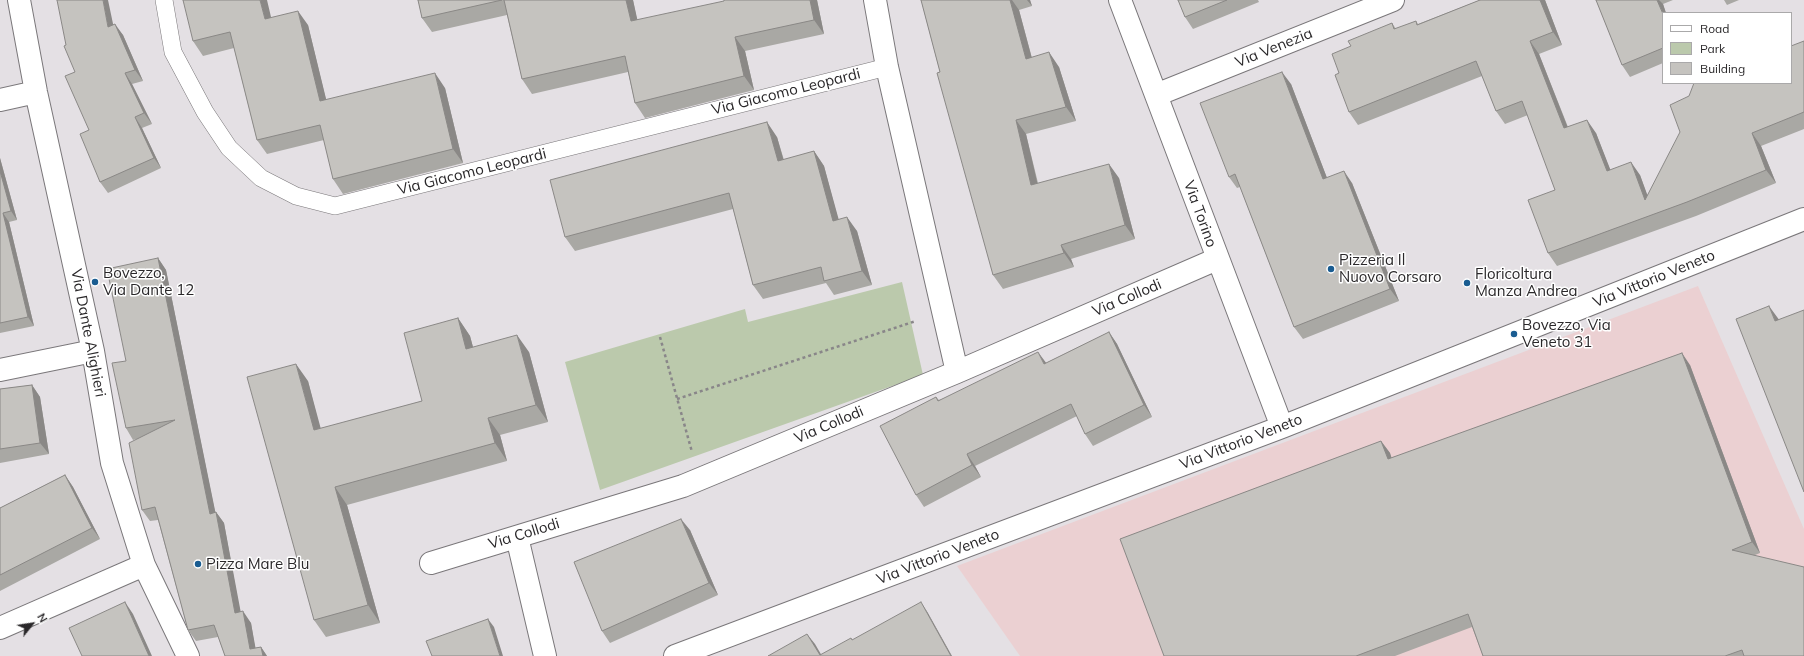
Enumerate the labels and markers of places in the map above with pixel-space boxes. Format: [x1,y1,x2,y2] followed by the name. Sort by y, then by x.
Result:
[1339,251,1442,286] place label: Pizzeria Il Nuovo Corsaro
[103,264,194,299] place label: Bovezzo, Via Dante 12
[1326,264,1336,274] marker: Pizzeria Il Nuovo Corsaro
[1475,265,1578,300] place label: Floricoltura Manza Andrea
[90,277,100,287] marker: Bovezzo, Via Dante 12
[1462,278,1472,288] marker: Floricoltura Manza Andrea
[1522,316,1611,351] place label: Bovezzo, Via Veneto 31
[1509,329,1519,339] marker: Bovezzo, Via Veneto 31
[206,555,309,573] place label: Pizza Mare Blu
[193,559,203,569] marker: Pizza Mare Blu

